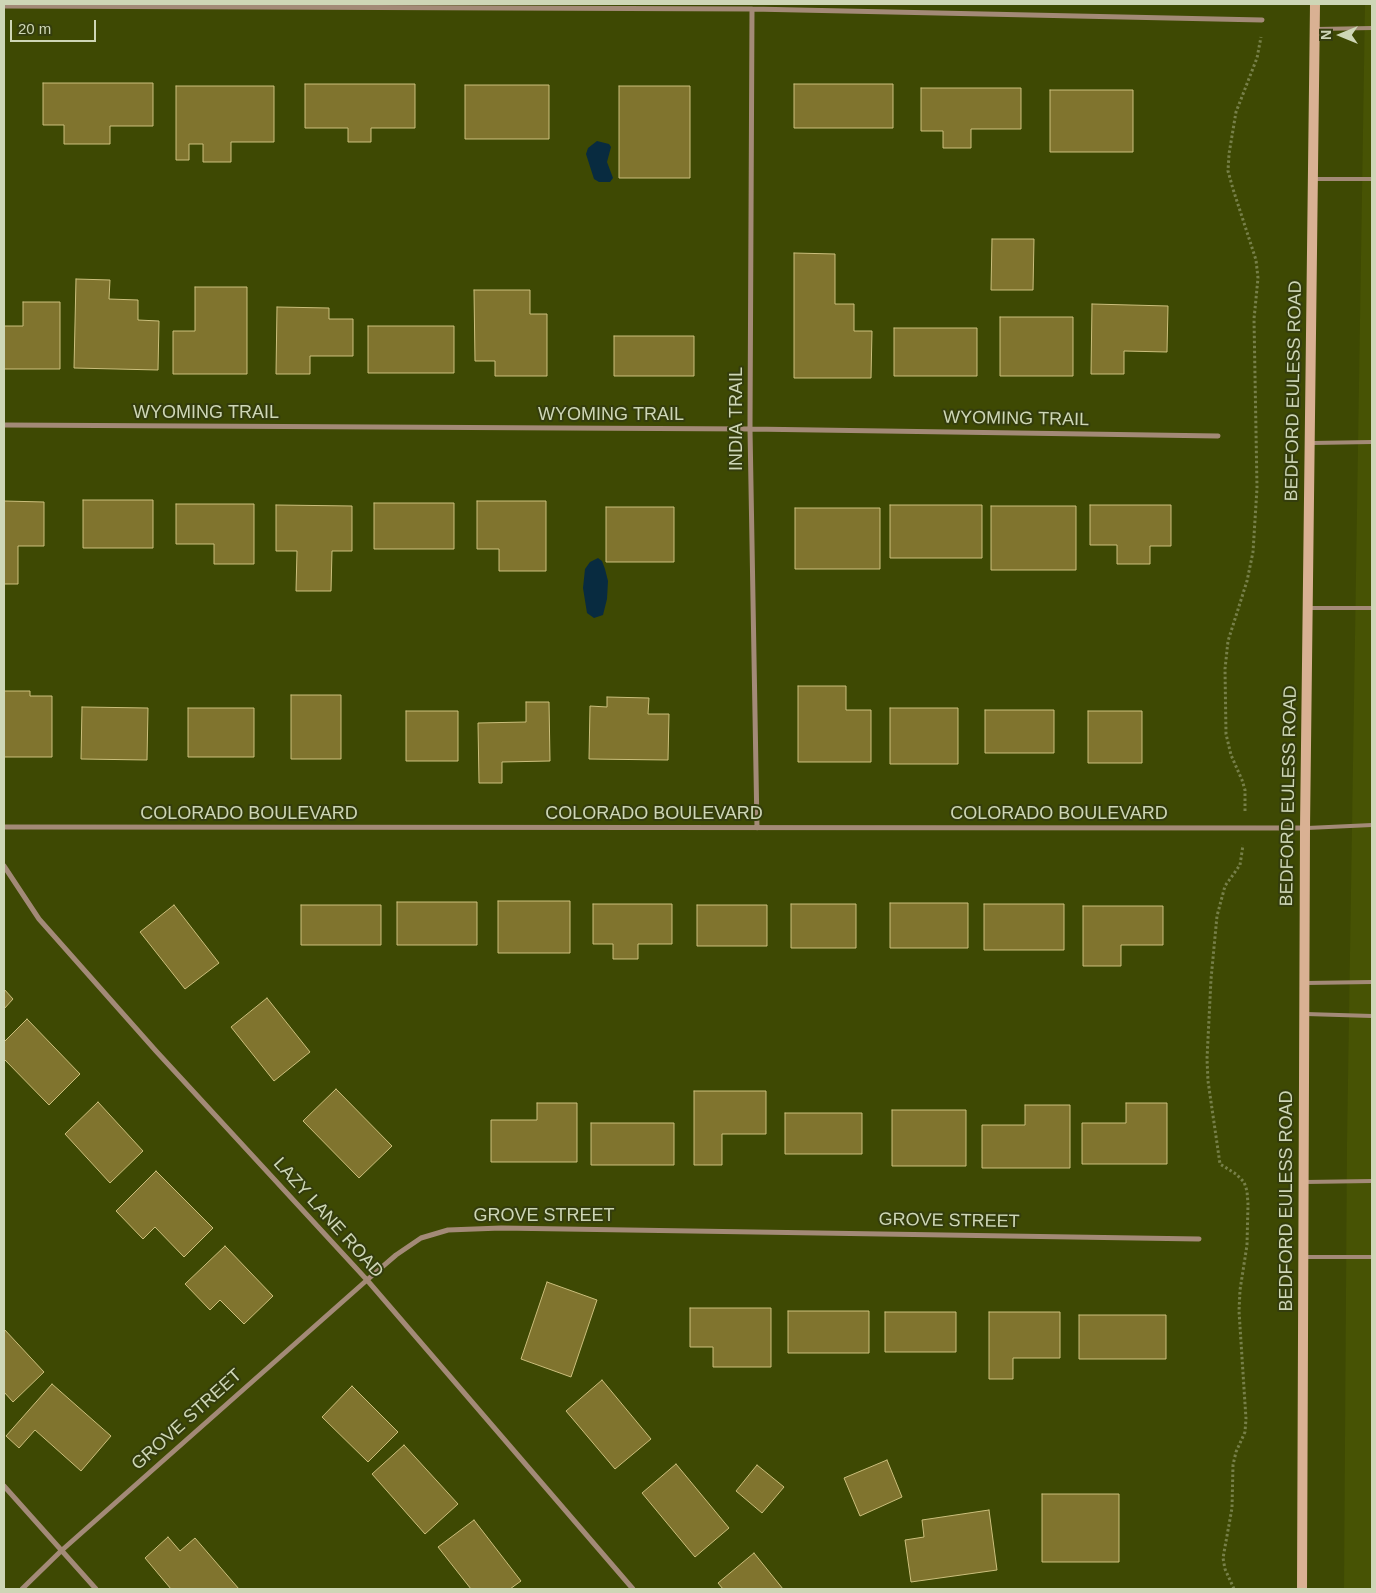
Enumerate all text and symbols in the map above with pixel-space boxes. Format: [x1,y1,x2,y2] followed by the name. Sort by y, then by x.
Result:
[12,10,99,42] scale bar
[1316,10,1366,60] north arrow
[18,20,51,37] text: 20 m
[1318,30,1334,40] text: N
[1281,280,1307,502] street label: BEDFORD EULESS ROAD
[726,367,748,471] street label: INDIA TRAIL
[133,402,279,424] street label: WYOMING TRAIL
[538,404,684,426] street label: WYOMING TRAIL
[943,407,1089,431] street label: WYOMING TRAIL
[1276,685,1302,907] street label: BEDFORD EULESS ROAD
[140,803,358,825] street label: COLORADO BOULEVARD
[545,803,763,825] street label: COLORADO BOULEVARD
[950,803,1168,825] street label: COLORADO BOULEVARD
[1276,1090,1298,1312] street label: BEDFORD EULESS ROAD
[268,1154,388,1282] street label: LAZY LANE ROAD
[473,1205,615,1227] street label: GROVE STREET
[878,1209,1020,1233] street label: GROVE STREET
[127,1365,247,1475] street label: GROVE STREET

